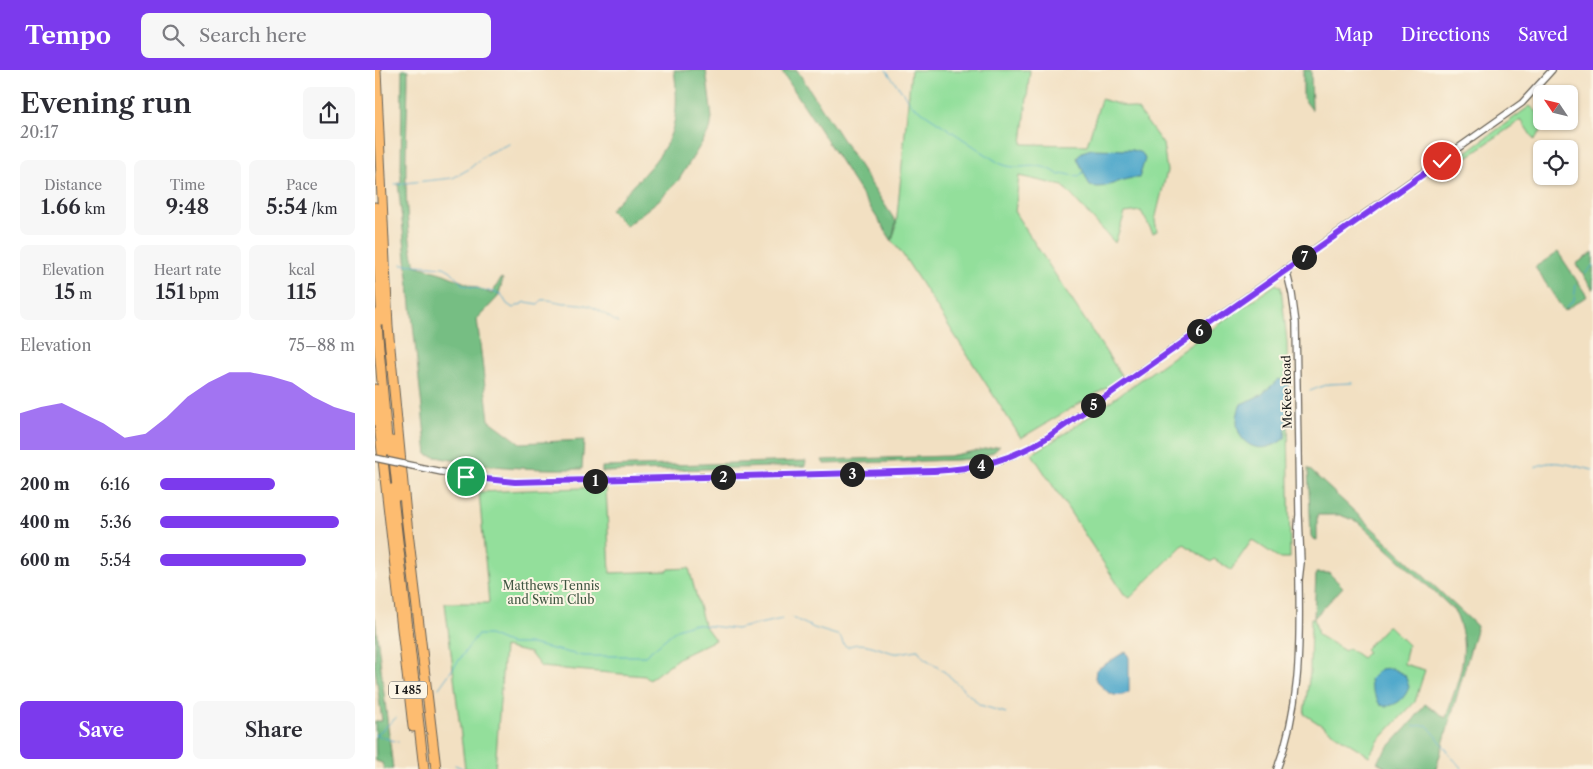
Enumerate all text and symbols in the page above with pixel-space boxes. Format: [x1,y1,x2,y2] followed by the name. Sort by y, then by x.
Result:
[141,13,491,58] search box
[25,21,111,50] text: Tempo
[159,21,187,49] icon: search
[199,24,307,47] text: Search here
[1334,24,1373,46] text: Map
[1401,24,1490,46] text: Directions
[1518,24,1568,46] text: Saved
[1533,85,1577,130] north arrow
[1533,85,1578,185] map controls
[20,86,192,120] text: Evening run
[303,87,355,139] button: share
[20,122,58,142] text: 20:17
[1421,140,1463,182] pin
[1533,140,1578,185] button: locate
[1428,147,1456,175] icon: check
[44,176,102,194] text: Distance
[170,176,205,194] text: Time
[286,176,318,194] text: Pace
[41,194,81,219] text: 1.66
[166,194,209,219] text: 9:48
[266,194,308,219] text: 5:54
[81,200,106,218] text: km
[308,200,338,218] text: /km
[1291,244,1317,270] pin: 7
[1301,248,1308,266] text: 7
[42,261,104,279] text: Elevation
[154,261,221,279] text: Heart rate
[289,261,315,279] text: kcal
[54,279,75,304] text: 15
[156,279,186,304] text: 151
[287,279,317,304] text: 115
[75,285,92,303] text: m
[186,285,219,303] text: bpm
[1187,318,1211,344] pin: 6
[1195,322,1204,340] text: 6
[20,335,91,355] text: Elevation
[288,335,355,355] text: 75–88 m
[1278,354,1295,429] street label: McKee Road
[1081,392,1105,418] pin: 5
[1090,396,1097,414] text: 5
[969,454,993,478] pin: 4
[445,456,487,498] pin
[977,457,986,475] text: 4
[839,462,865,486] pin: 3
[452,463,480,491] icon: arrive
[711,464,735,490] pin: 2
[849,465,856,483] text: 3
[583,468,607,494] pin: 1
[719,468,728,486] text: 2
[592,472,599,490] text: 1
[20,474,70,494] text: 200 m
[100,474,130,494] text: 6:16
[20,512,70,532] text: 400 m
[100,512,131,532] text: 5:36
[20,550,70,570] text: 600 m
[100,550,131,570] text: 5:54
[502,578,600,607] park label: Matthews Tennis and Swim Club
[389,682,427,698] road number: I 485
[20,701,183,759] button: Save
[193,701,355,759] button: Share

